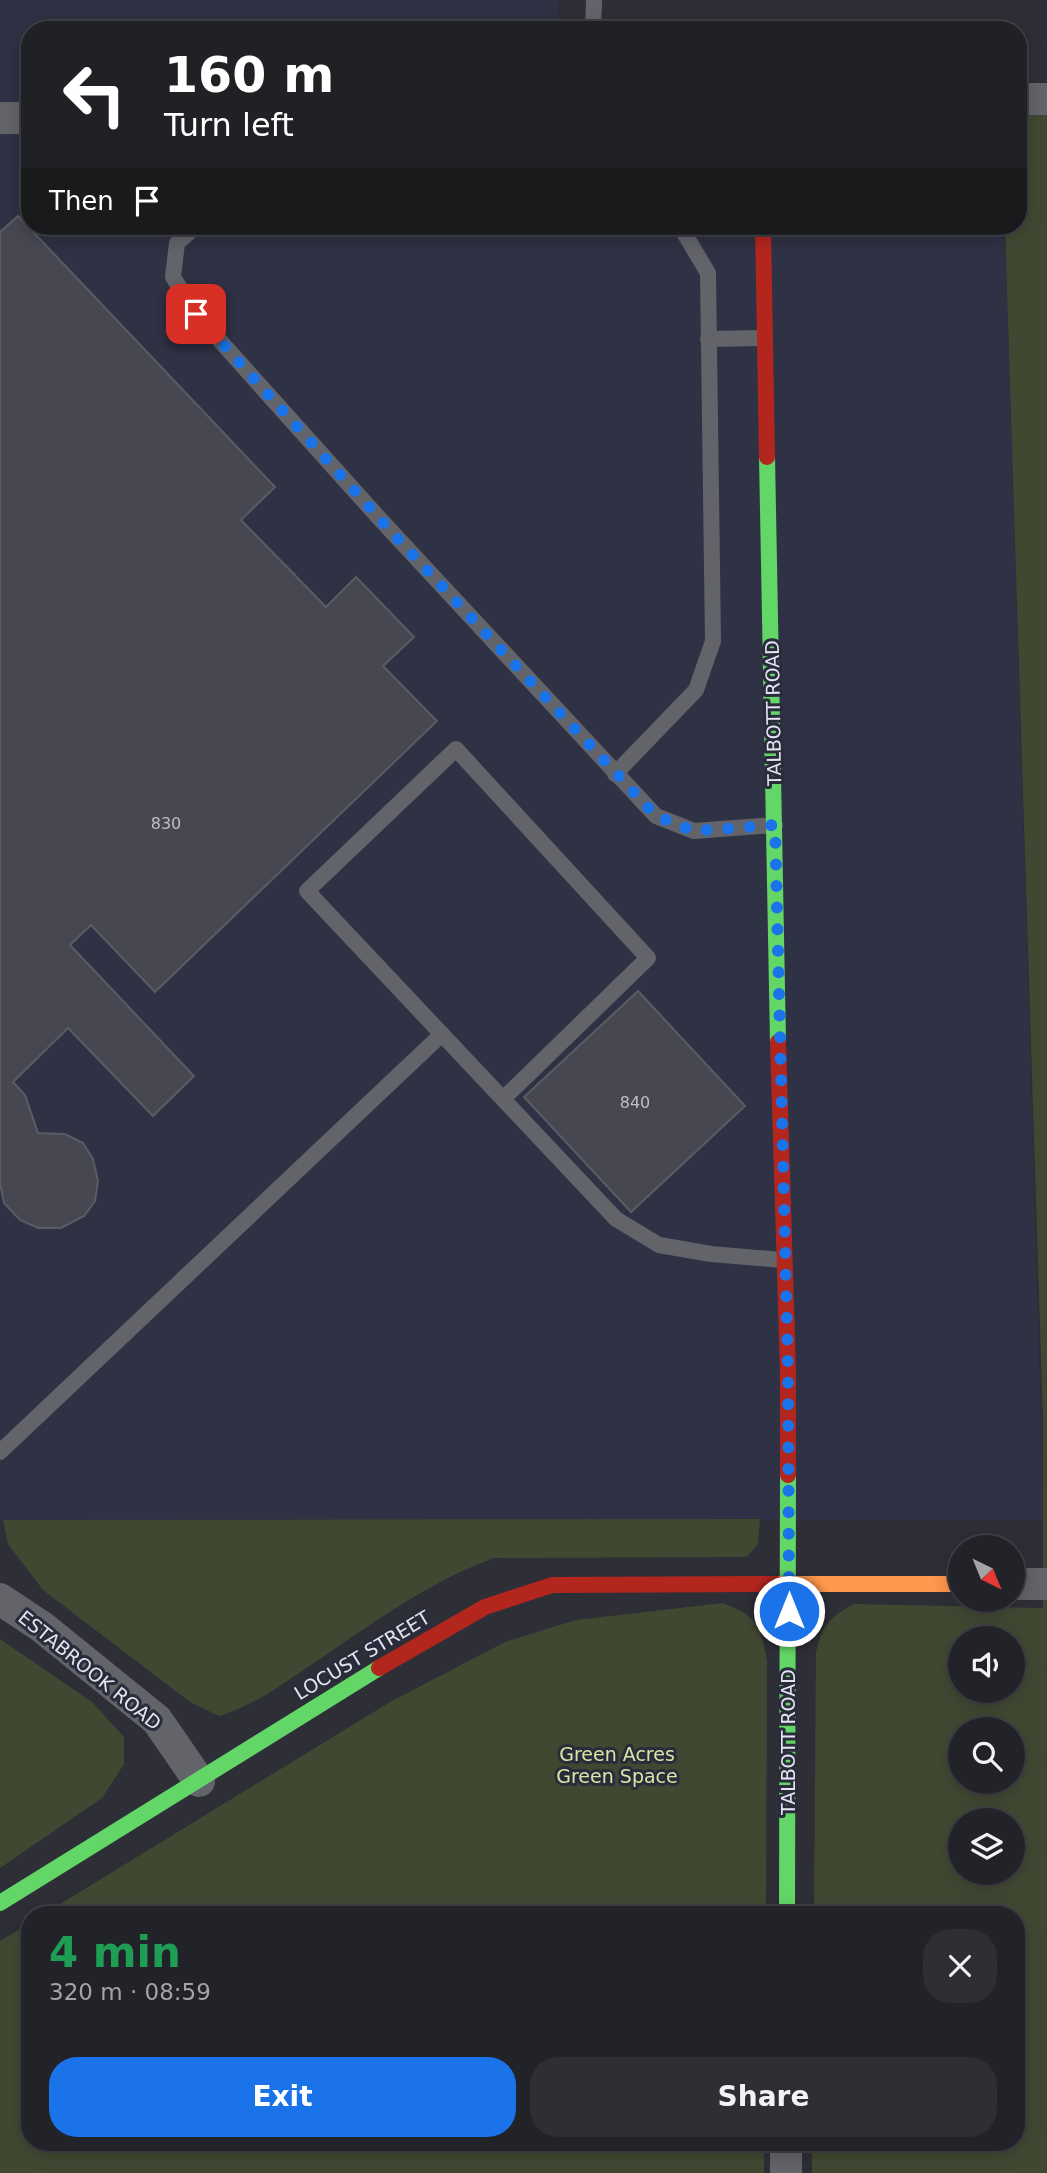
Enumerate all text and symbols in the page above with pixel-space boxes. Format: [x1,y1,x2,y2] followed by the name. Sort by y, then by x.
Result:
[164,47,334,104] text: 160 m
[49,49,140,140] icon: left
[164,106,294,144] text: Turn left
[128,182,166,220] icon: arrive
[49,186,114,216] text: Then
[166,284,226,344] pin
[177,295,215,333] icon: arrive
[761,640,785,787] street label: TALBOTT ROAD
[151,814,181,833] house number: 830
[620,1093,650,1112] house number: 840
[948,1535,1026,1612] north arrow
[948,1535,1025,1885] map controls
[752,1574,826,1648] position arrow
[14,1606,166,1734] street label: ESTABROOK ROAD
[290,1606,434,1704] street label: LOCUST STREET
[948,1626,1025,1703] button: sound
[777,1669,799,1816] street label: TALBOTT ROAD
[948,1717,1025,1794] button: search
[556,1743,678,1787] park label: Green Acres Green Space
[948,1808,1025,1885] button: layers
[49,1928,181,1977] text: 4 min
[923,1929,997,2003] button: close
[49,1979,211,2005] text: 320 m · 08:59
[49,2057,516,2137] button: Exit
[530,2057,997,2137] button: Share

